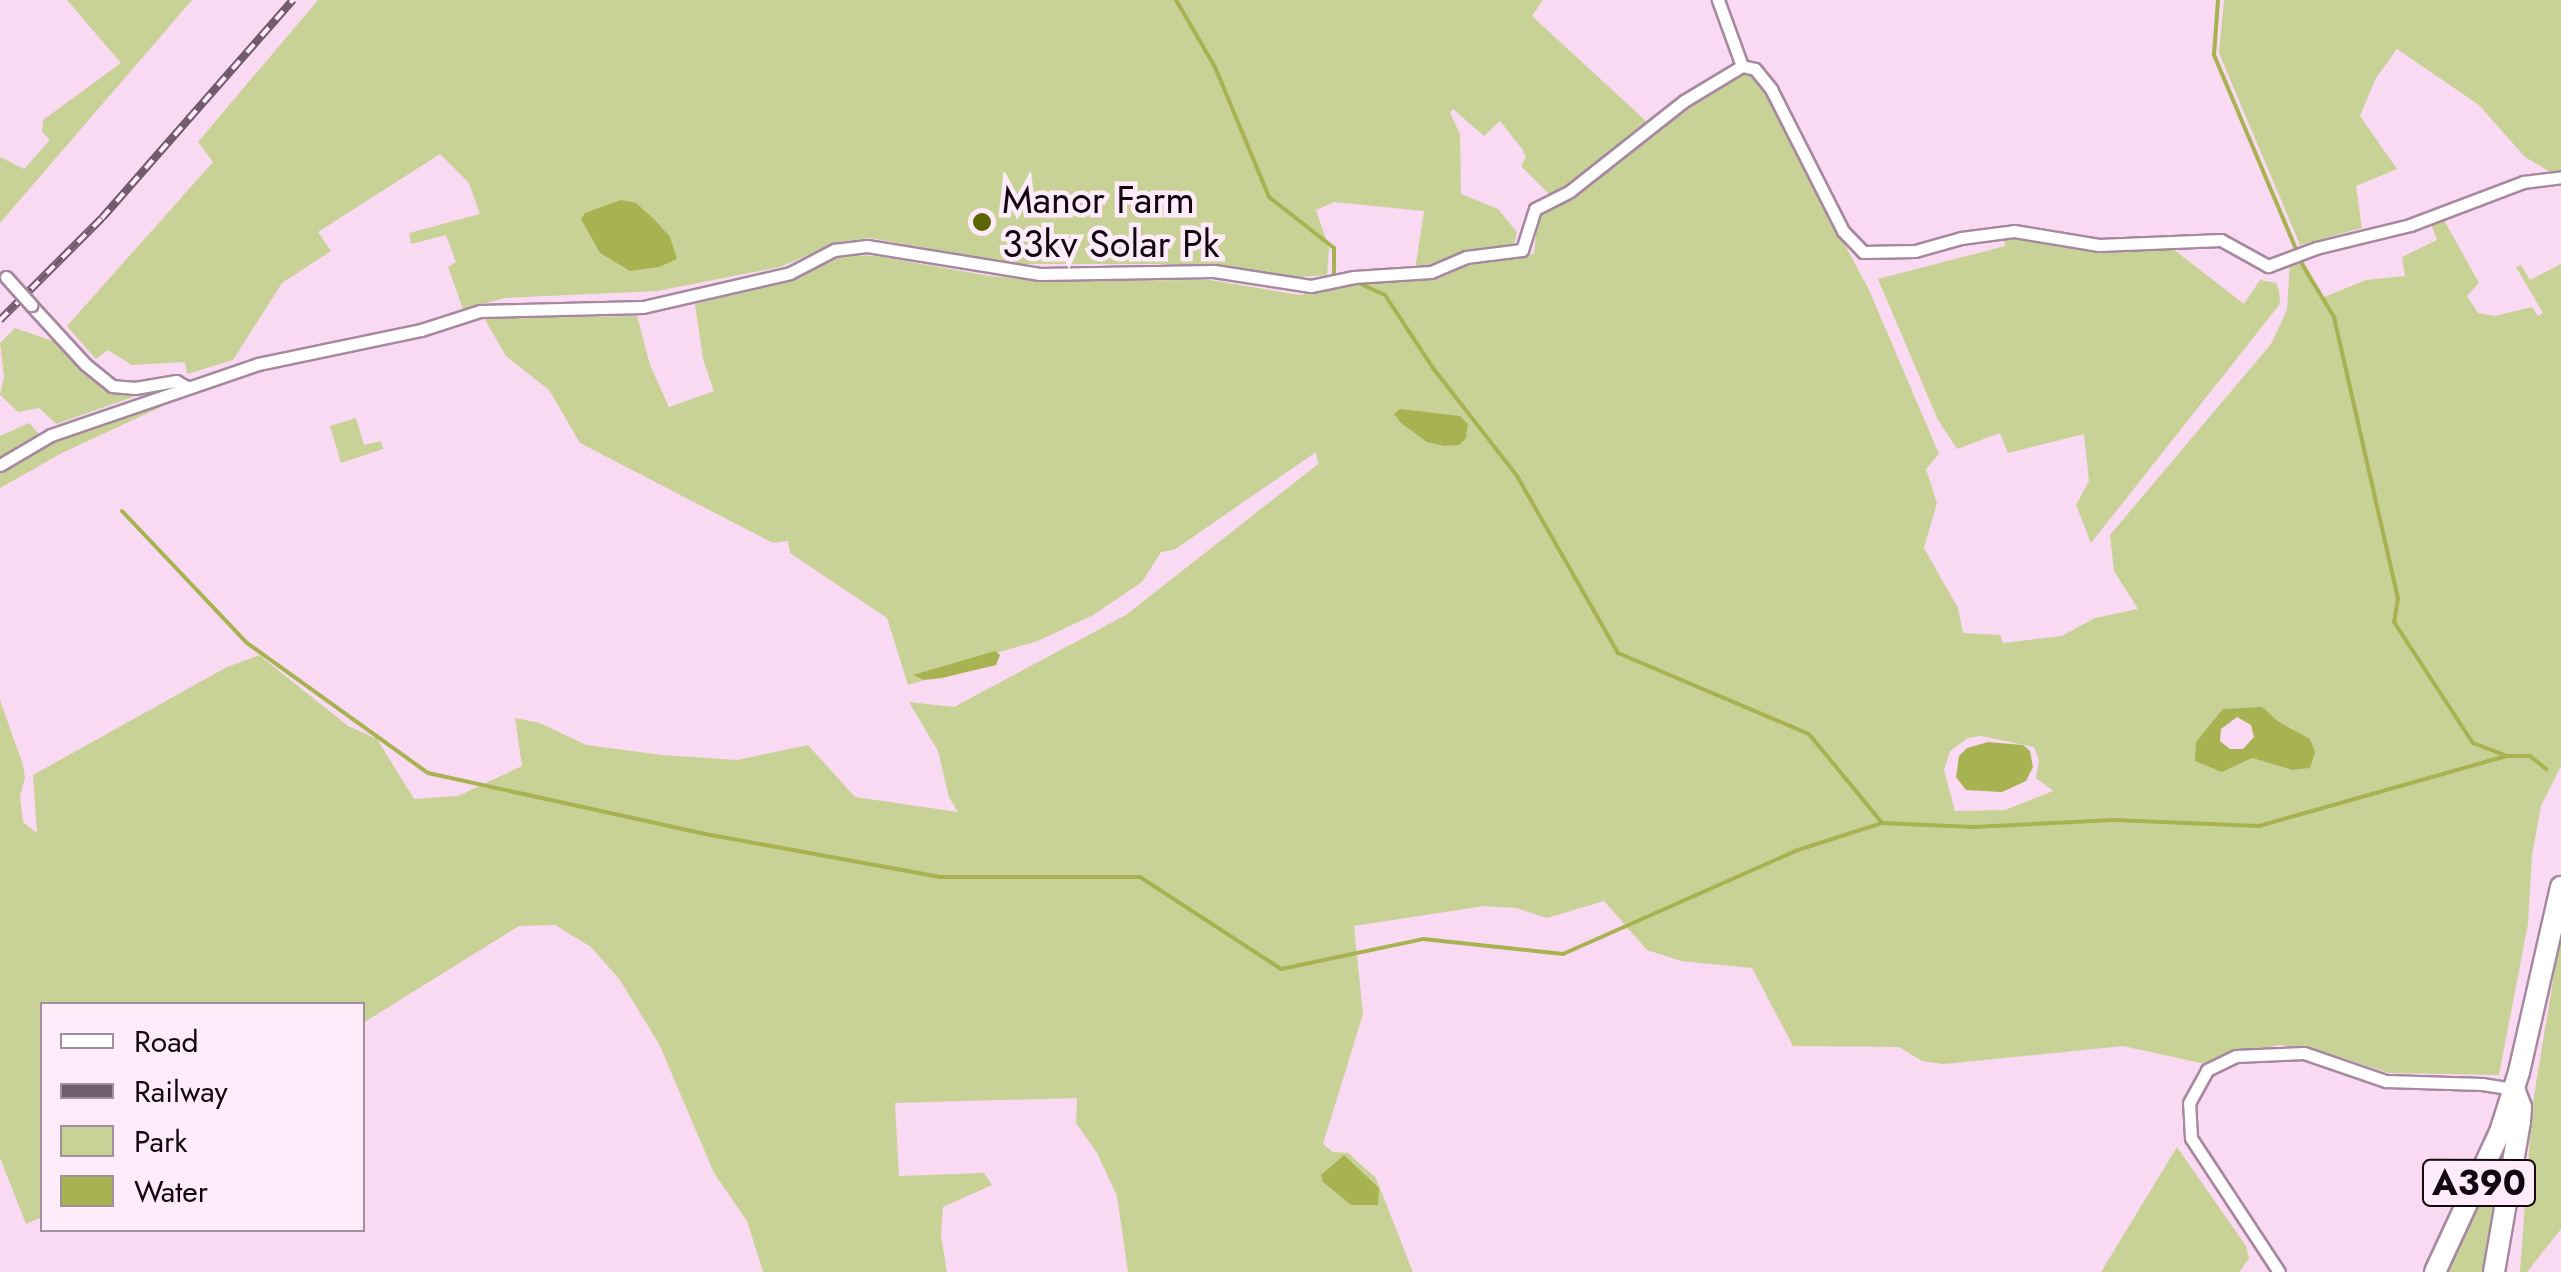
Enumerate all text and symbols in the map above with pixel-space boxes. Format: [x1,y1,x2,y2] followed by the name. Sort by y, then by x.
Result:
[1002,177,1219,266] place label: Manor Farm 33kv Solar Pk
[971,211,993,233] marker: Manor Farm 33kv Solar Pk
[40,1002,365,1232] legend
[134,1020,199,1063] text: Road
[134,1070,228,1113] text: Railway
[134,1120,187,1163] text: Park
[2422,1153,2536,1213] road number: A390
[134,1170,208,1213] text: Water

